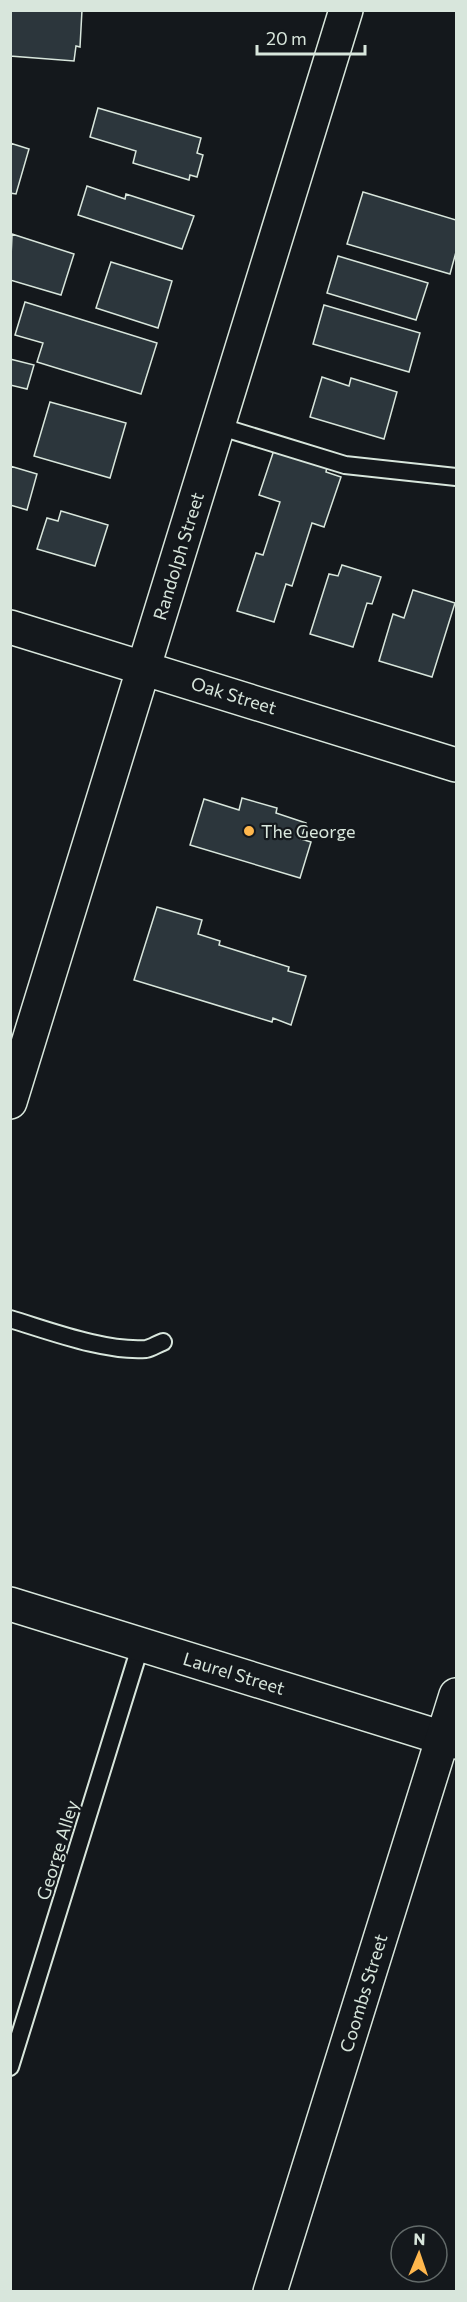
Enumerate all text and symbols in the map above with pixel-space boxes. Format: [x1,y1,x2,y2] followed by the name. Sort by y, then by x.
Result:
[257,18,365,56] scale bar
[266,27,307,49] text: 20 m
[148,489,208,623] street label: Randolph Street
[189,672,279,718] street label: Oak Street
[261,820,356,842] place label: The George
[242,824,256,838] marker: The George
[181,1647,287,1699] street label: Laurel Street
[31,1797,83,1903] street label: George Alley
[335,1931,391,2055] street label: Coombs Street
[389,2224,449,2284] north arrow
[413,2229,426,2248] text: N

